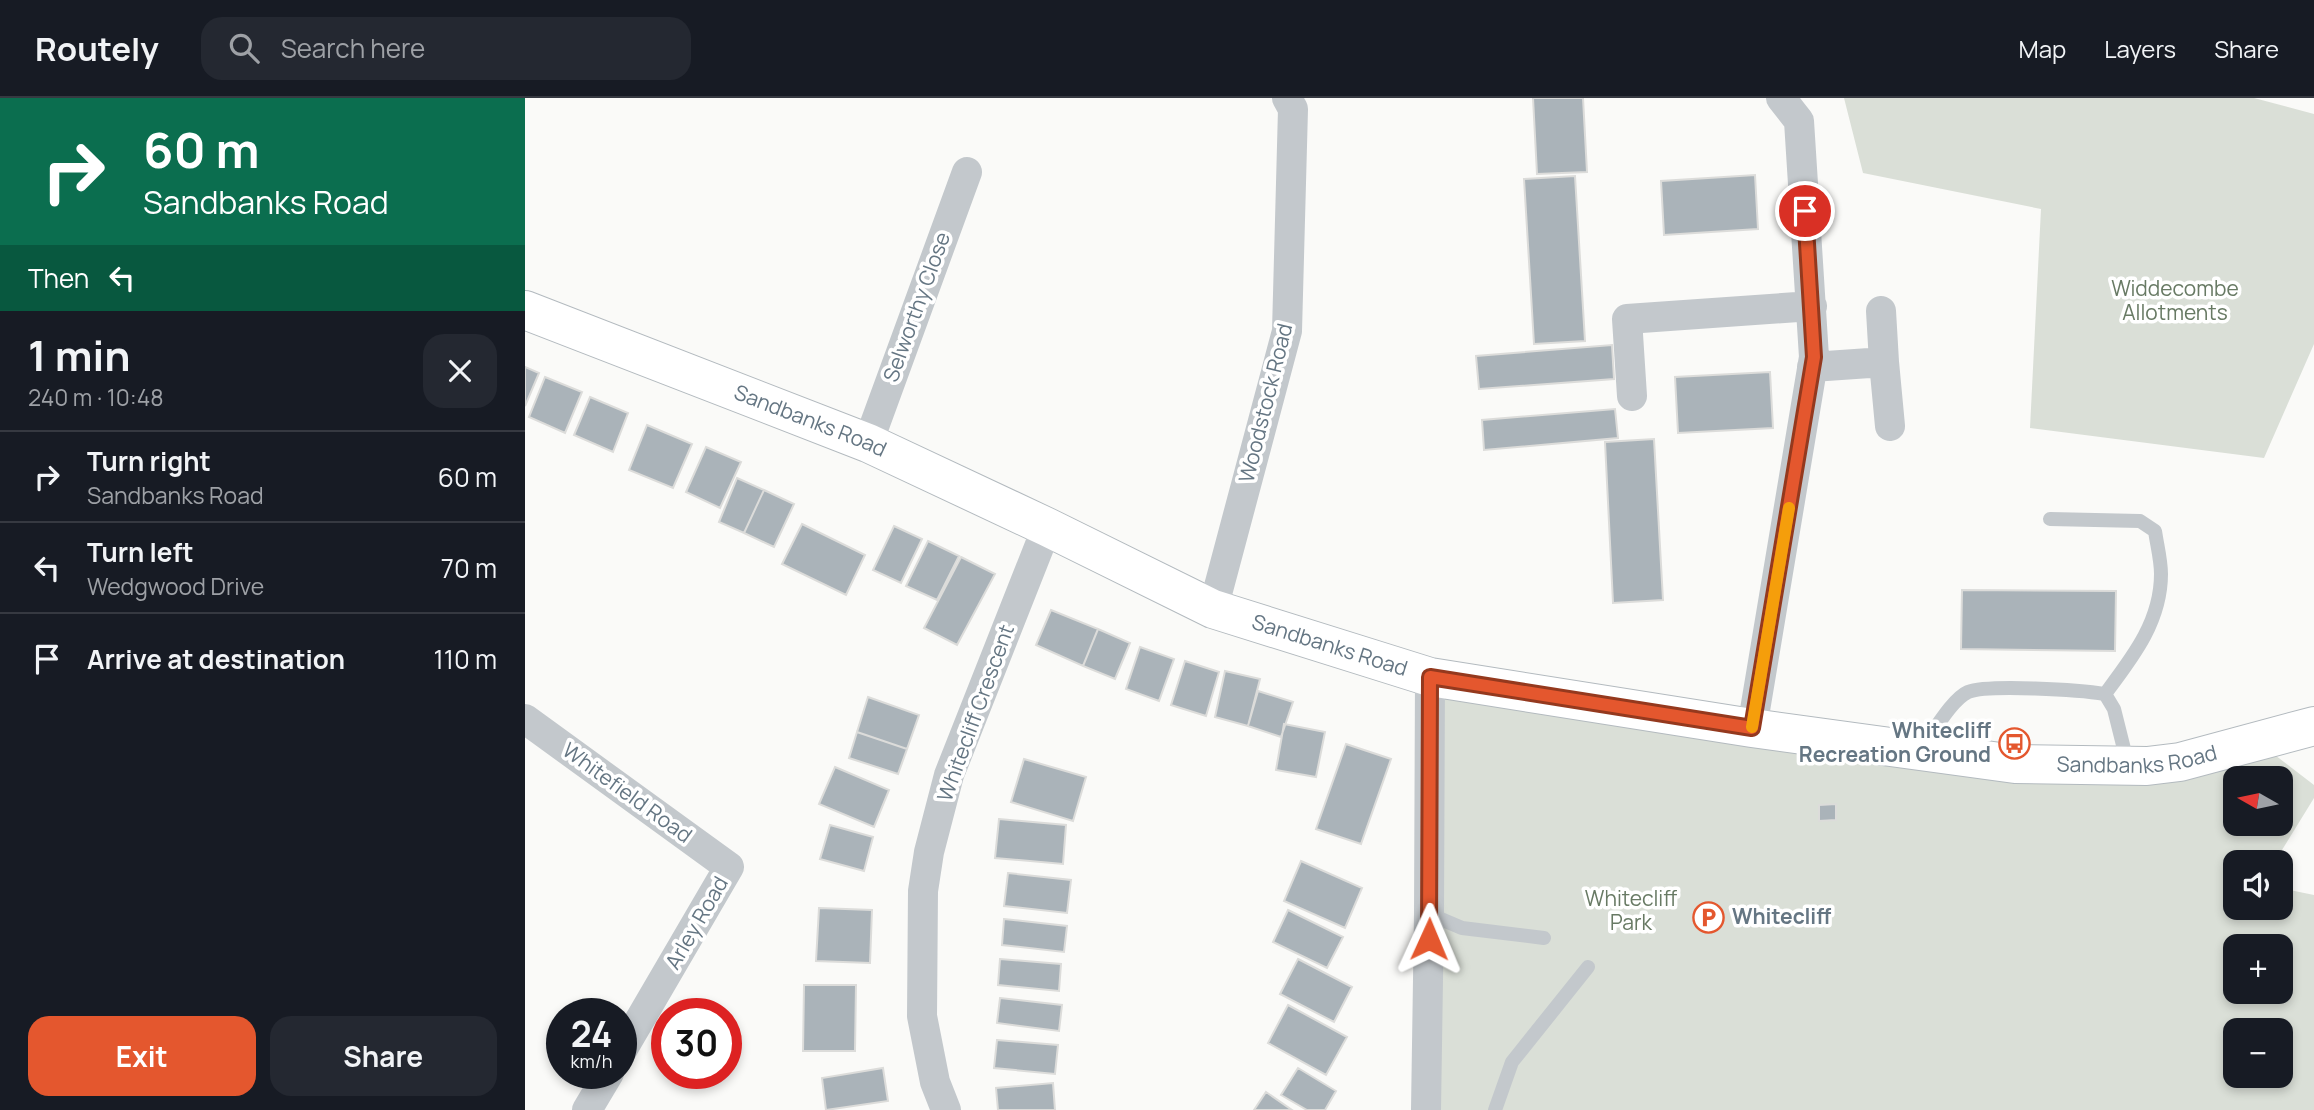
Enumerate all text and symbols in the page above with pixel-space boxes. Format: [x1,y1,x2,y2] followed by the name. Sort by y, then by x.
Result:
[201,17,691,80] search box
[35,26,159,71] text: Routely
[225,29,263,67] icon: search
[281,30,425,66] text: Search here
[2019,32,2066,65] text: Map
[2104,32,2176,65] text: Layers
[2214,32,2279,65] text: Share
[143,116,260,183] text: 60 m
[28,126,119,217] icon: right
[143,180,389,224] text: Sandbanks Road
[1775,181,1835,241] pin
[1786,192,1824,230] icon: arrive
[876,228,956,385] street label: Selworthy Close
[103,259,141,297] icon: left
[28,260,89,296] text: Then
[2111,274,2239,326] park label: Widdecombe Allotments
[1232,320,1298,485] street label: Woodstock Road
[28,326,131,384] text: 1 min
[423,334,497,408] button: close
[730,377,891,463] street label: Sandbanks Road
[28,381,164,413] text: 240 m · 10:48
[87,443,211,479] text: Turn right
[28,458,66,496] icon: right
[438,459,497,495] text: 60 m
[87,479,264,511] text: Sandbanks Road
[87,534,194,570] text: Turn left
[28,549,66,587] icon: left
[441,550,497,586] text: 70 m
[87,570,264,602] text: Wedgwood Drive
[1249,607,1411,682] street label: Sandbanks Road
[930,620,1020,805] street label: Whitecliff Crescent
[28,640,66,678] icon: arrive
[87,641,345,677] text: Arrive at destination
[434,641,497,677] text: 110 m
[1799,716,1991,768] place label: Whitecliff Recreation Ground
[1997,726,2031,760] bus stop icon: Whitecliff Recreation Ground
[557,736,698,849] street label: Whitefield Road
[2057,738,2220,779] street label: Sandbanks Road
[2223,766,2293,836] north arrow
[2223,766,2293,1088] map controls
[2223,850,2293,920] button: sound
[658,871,734,974] street label: Arley Road
[1585,884,1677,936] park label: Whitecliff Park
[1692,900,1726,934] parking icon: Whitecliff
[1392,902,1466,976] position arrow
[1732,902,1831,930] place label: Whitecliff
[2223,934,2293,1004] button: +
[651,998,742,1089] speed limit sign: 30
[571,1010,612,1058] text: 24
[28,1016,256,1096] button: Exit
[270,1016,497,1096] button: Share
[2223,1018,2293,1088] button: −
[571,1049,612,1073] text: km/h

